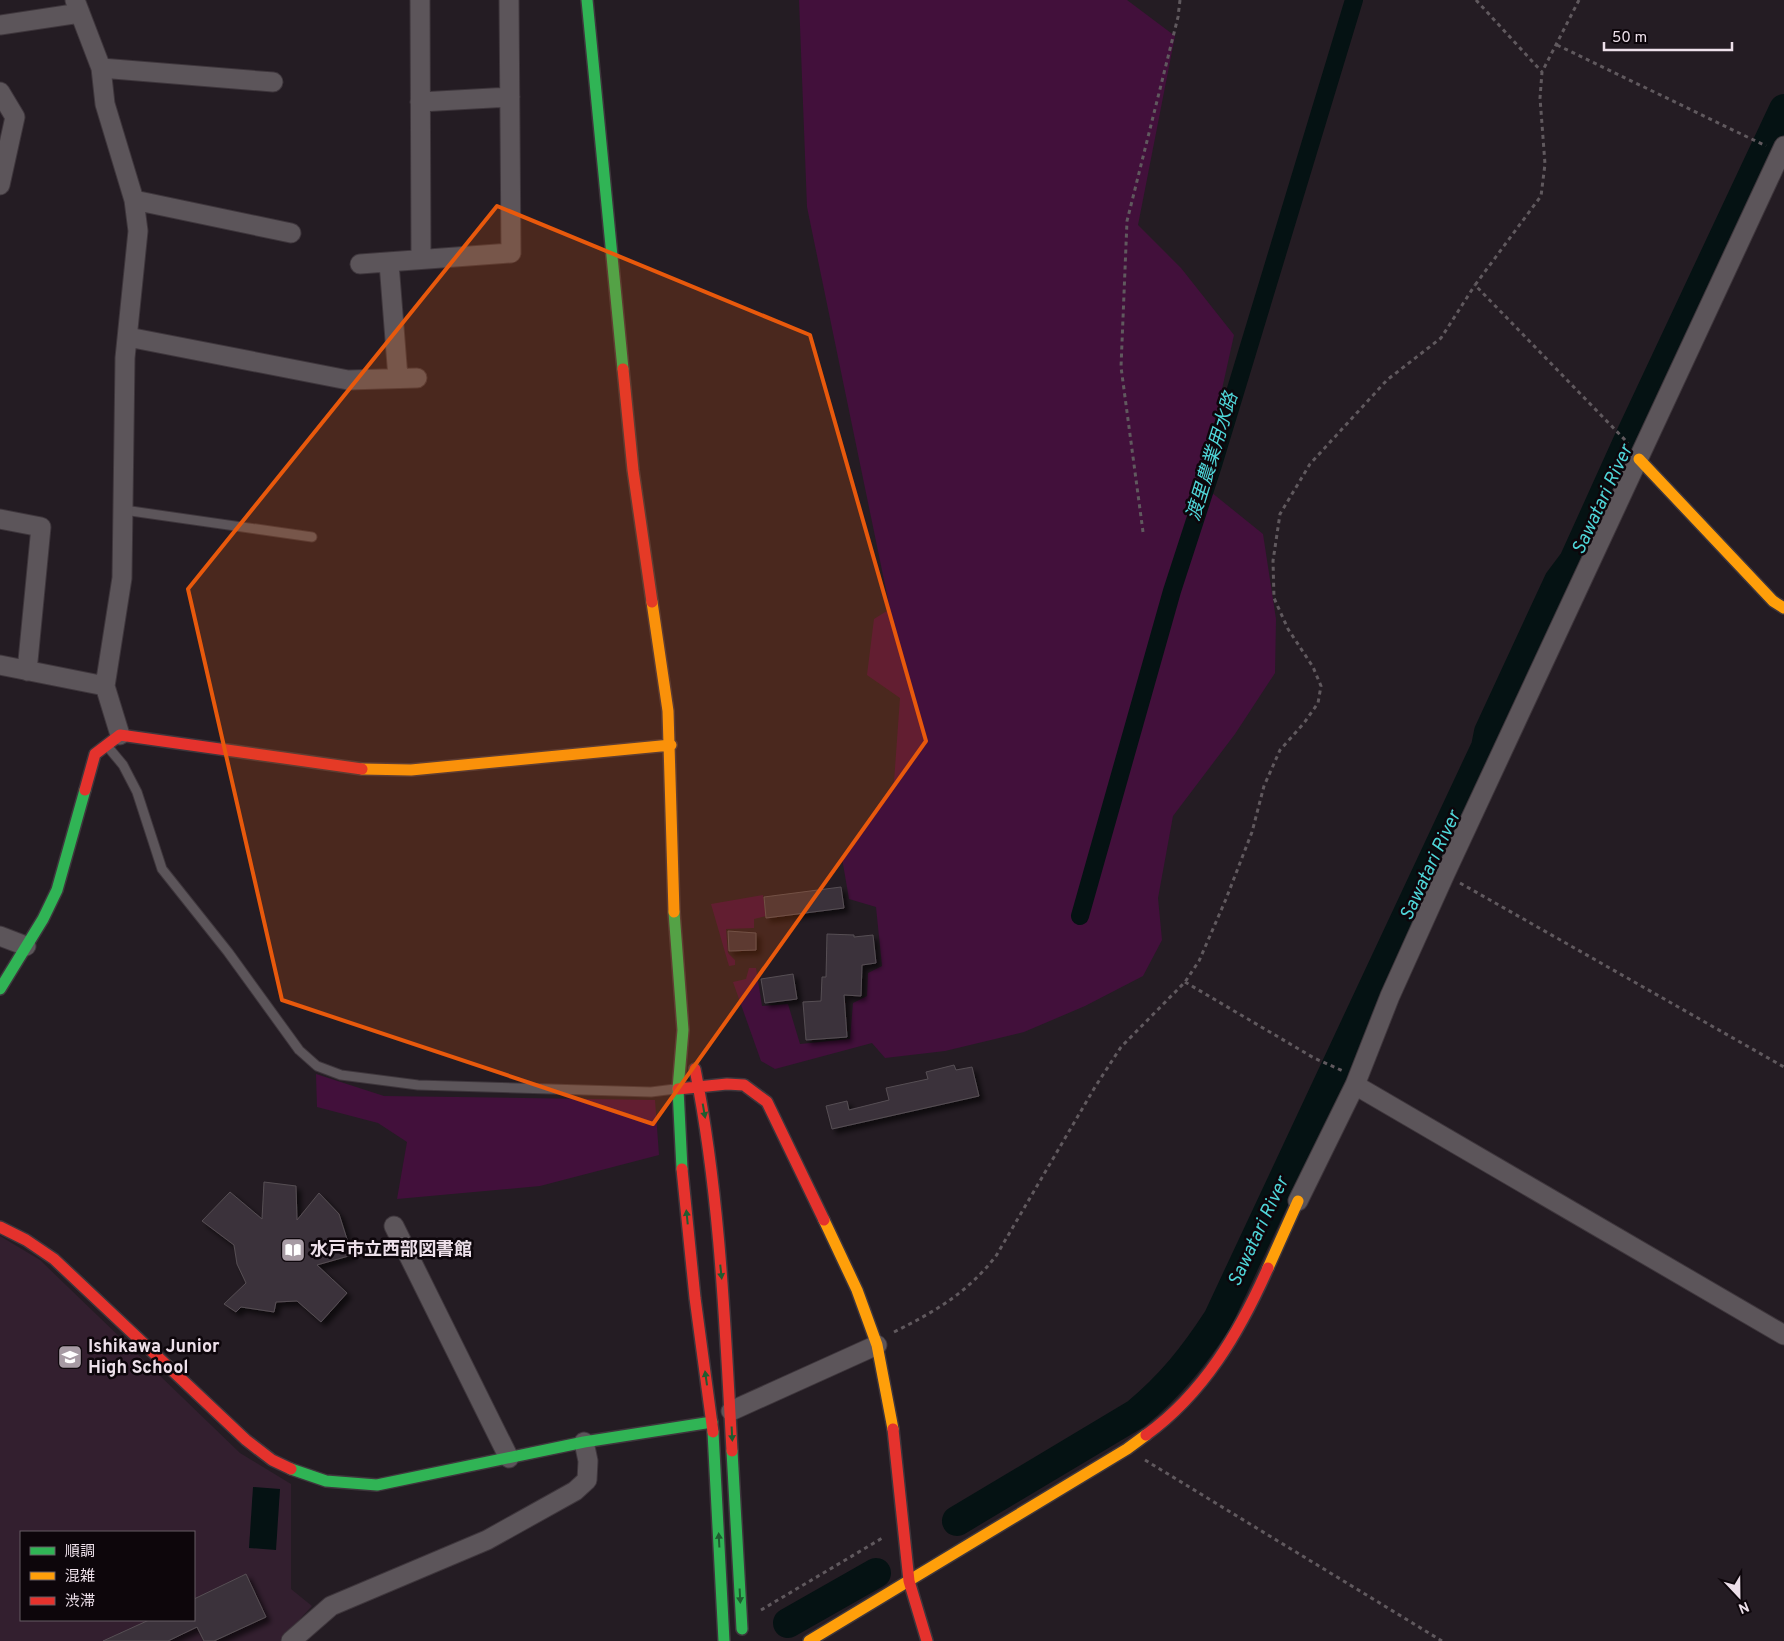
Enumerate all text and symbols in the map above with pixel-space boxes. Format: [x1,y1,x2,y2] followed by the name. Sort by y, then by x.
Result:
[1604,20,1732,52] scale bar
[1612,29,1647,48] text: 50 m
[1182,388,1245,524] water label: 渡里農業用水路
[1567,440,1640,559] water label: Sawatari River
[1395,806,1468,925] water label: Sawatari River
[701,1103,709,1119] one-way arrow
[1223,1172,1296,1291] water label: Sawatari River
[683,1208,691,1224] one-way arrow
[280,1237,306,1263] library icon: 水戸市立西部図書館
[310,1239,472,1262] place label: 水戸市立西部図書館
[718,1264,726,1280] one-way arrow
[88,1336,220,1380] place label: Ishikawa Junior High School
[57,1344,83,1370] school or university icon: Ishikawa Junior High School
[702,1370,710,1386] one-way arrow
[729,1426,737,1442] one-way arrow
[20,1531,195,1621] legend
[714,1532,722,1548] one-way arrow
[65,1543,95,1562] text: 順調
[65,1568,95,1587] text: 混雑
[1714,1571,1764,1621] north arrow
[737,1589,745,1605] one-way arrow
[65,1593,95,1612] text: 渋滞
[1735,1597,1751,1616] text: N

